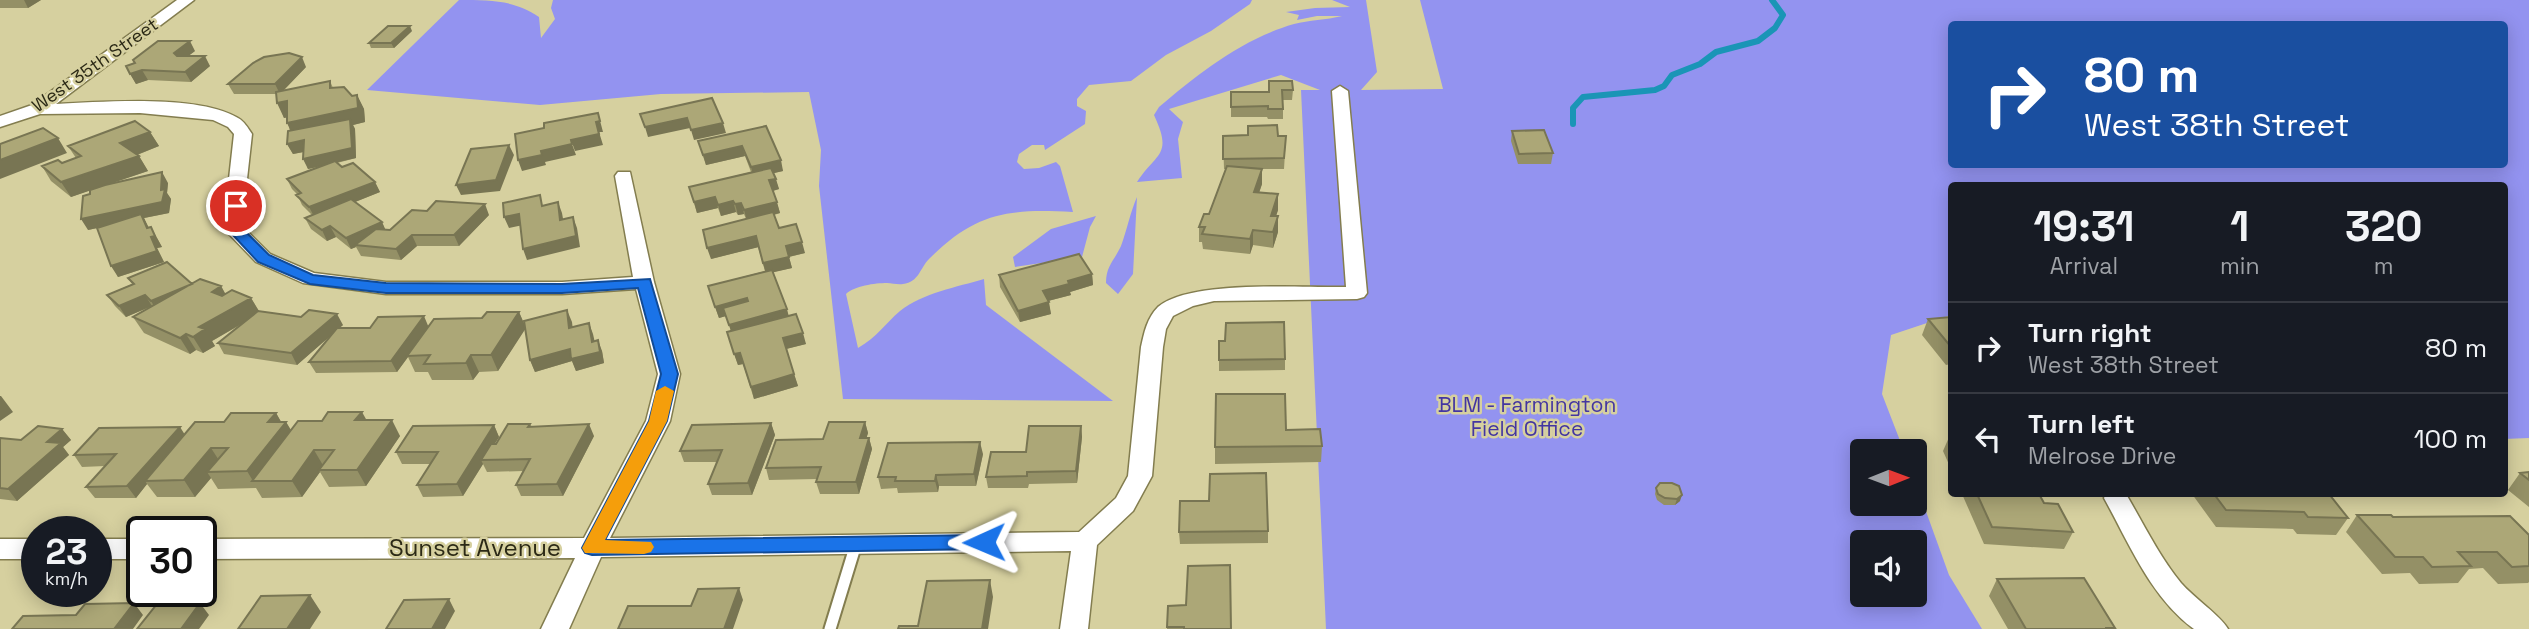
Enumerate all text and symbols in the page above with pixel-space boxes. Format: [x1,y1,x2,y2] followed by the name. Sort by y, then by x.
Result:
[27,12,162,117] street label: West 35th Street
[2084,44,2199,106] text: 80 m
[1969,49,2060,140] icon: right
[2084,105,2350,145] text: West 38th Street
[206,176,266,236] pin
[217,187,255,225] icon: arrive
[2033,200,2135,253] text: 19:31
[2230,200,2249,253] text: 1
[2345,200,2423,253] text: 320
[2050,251,2118,281] text: Arrival
[2220,251,2260,281] text: min
[2374,251,2394,281] text: m
[2028,316,2152,350] text: Turn right
[1969,329,2007,367] icon: right
[2425,331,2487,365] text: 80 m
[2028,350,2219,380] text: West 38th Street
[1438,391,1616,442] park label: BLM - Farmington Field Office
[2028,407,2135,441] text: Turn left
[1969,420,2007,458] icon: left
[2414,422,2487,456] text: 100 m
[1850,439,1927,516] north arrow
[1850,439,1927,607] map controls
[2028,441,2176,471] text: Melrose Drive
[947,505,1021,579] position arrow
[126,516,217,607] speed limit sign: 30
[45,530,88,574] text: 23
[1850,530,1927,607] button: sound
[389,532,561,563] street label: Sunset Avenue
[45,567,88,590] text: km/h

